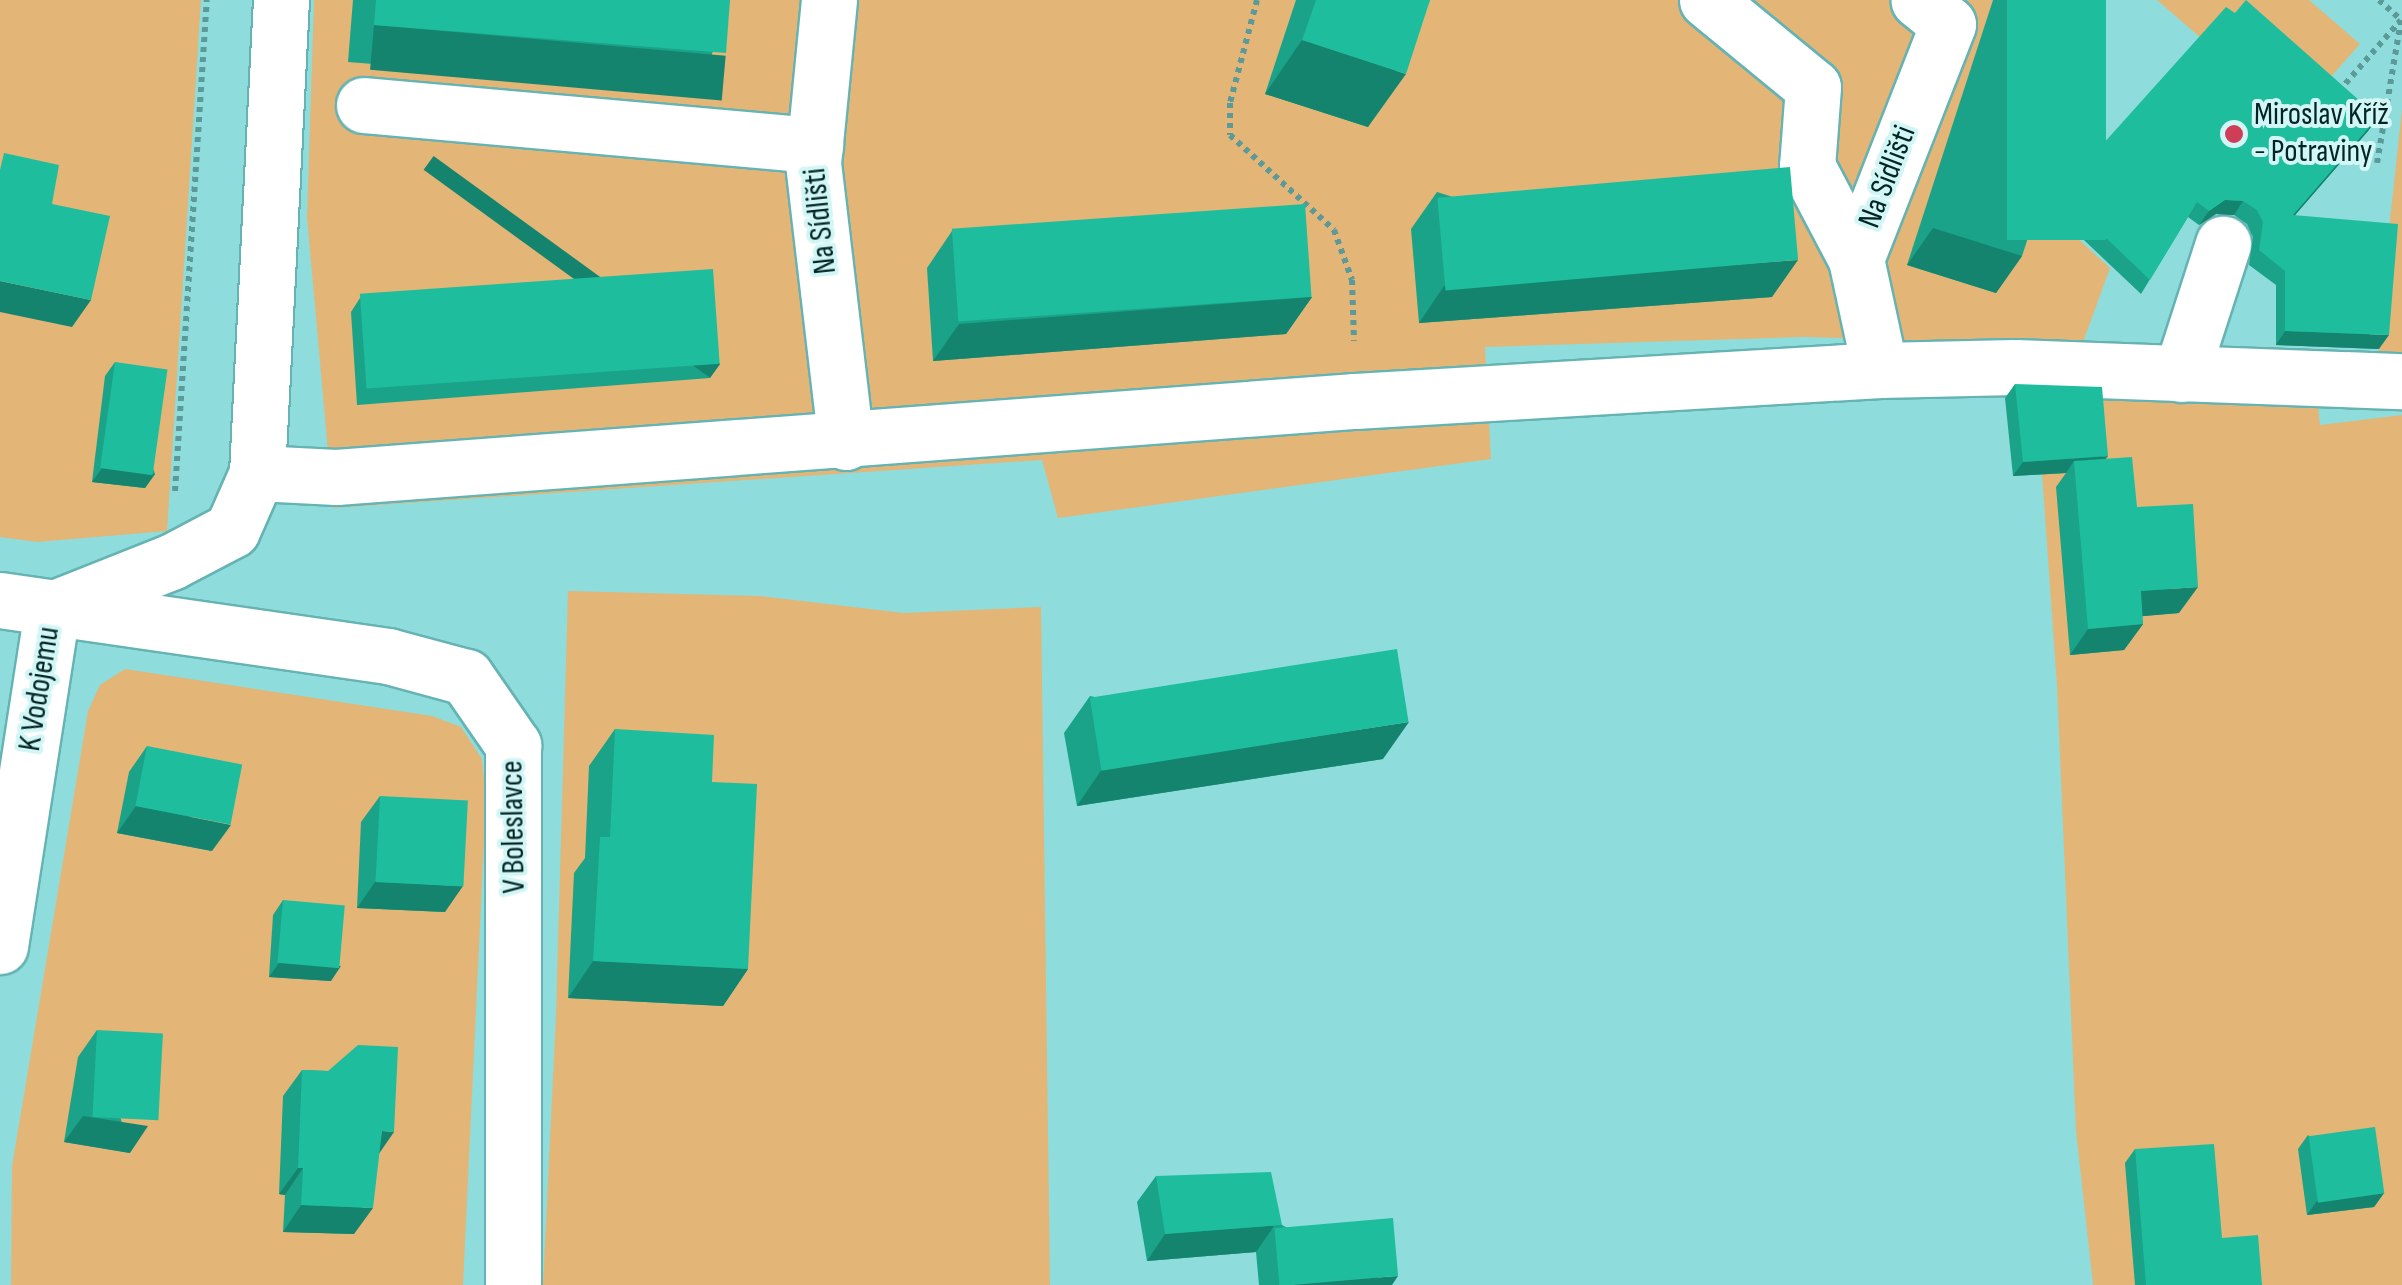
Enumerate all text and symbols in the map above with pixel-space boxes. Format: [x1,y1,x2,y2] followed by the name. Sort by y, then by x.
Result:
[2254,97,2389,172] place label: Miroslav Kříž - Potraviny
[1851,120,1925,234] street label: Na Sídlišti
[2223,123,2245,145] marker: Miroslav Kříž - Potraviny
[796,166,846,276] street label: Na Sídlišti
[11,624,69,754] street label: K Vodojemu
[494,760,534,894] street label: V Boleslavce

